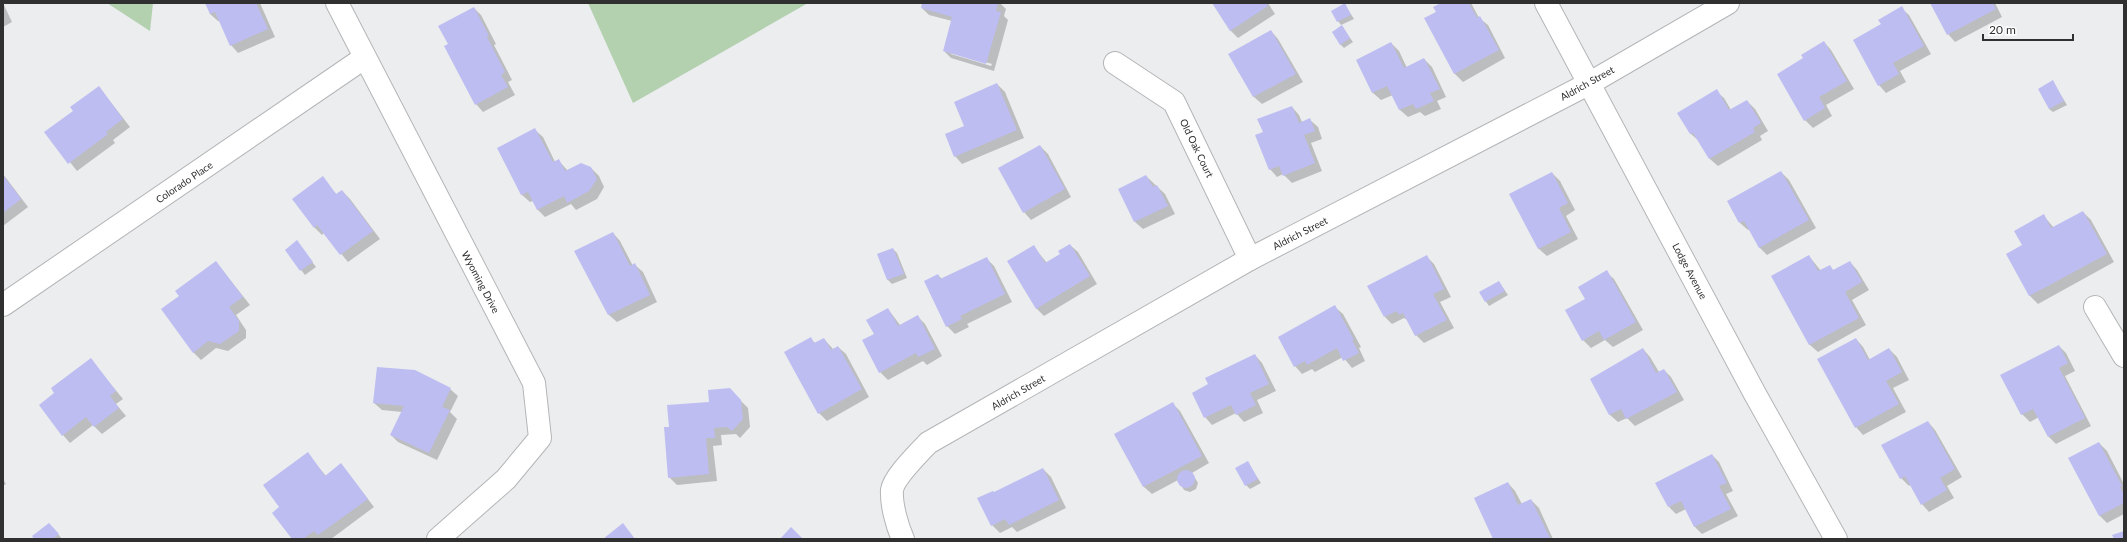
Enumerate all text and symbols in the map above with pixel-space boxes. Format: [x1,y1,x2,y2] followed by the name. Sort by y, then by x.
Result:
[1983,16,2073,42] scale bar
[1989,22,2016,37] text: 20 m
[1558,63,1617,103] street label: Aldrich Street
[1178,117,1217,180] street label: Old Oak Court
[153,159,215,205] street label: Colorado Place
[1271,214,1330,252] street label: Aldrich Street
[1670,241,1710,301] street label: Lodge Avenue
[460,249,502,315] street label: Wyoming Drive
[989,372,1047,412] street label: Aldrich Street

